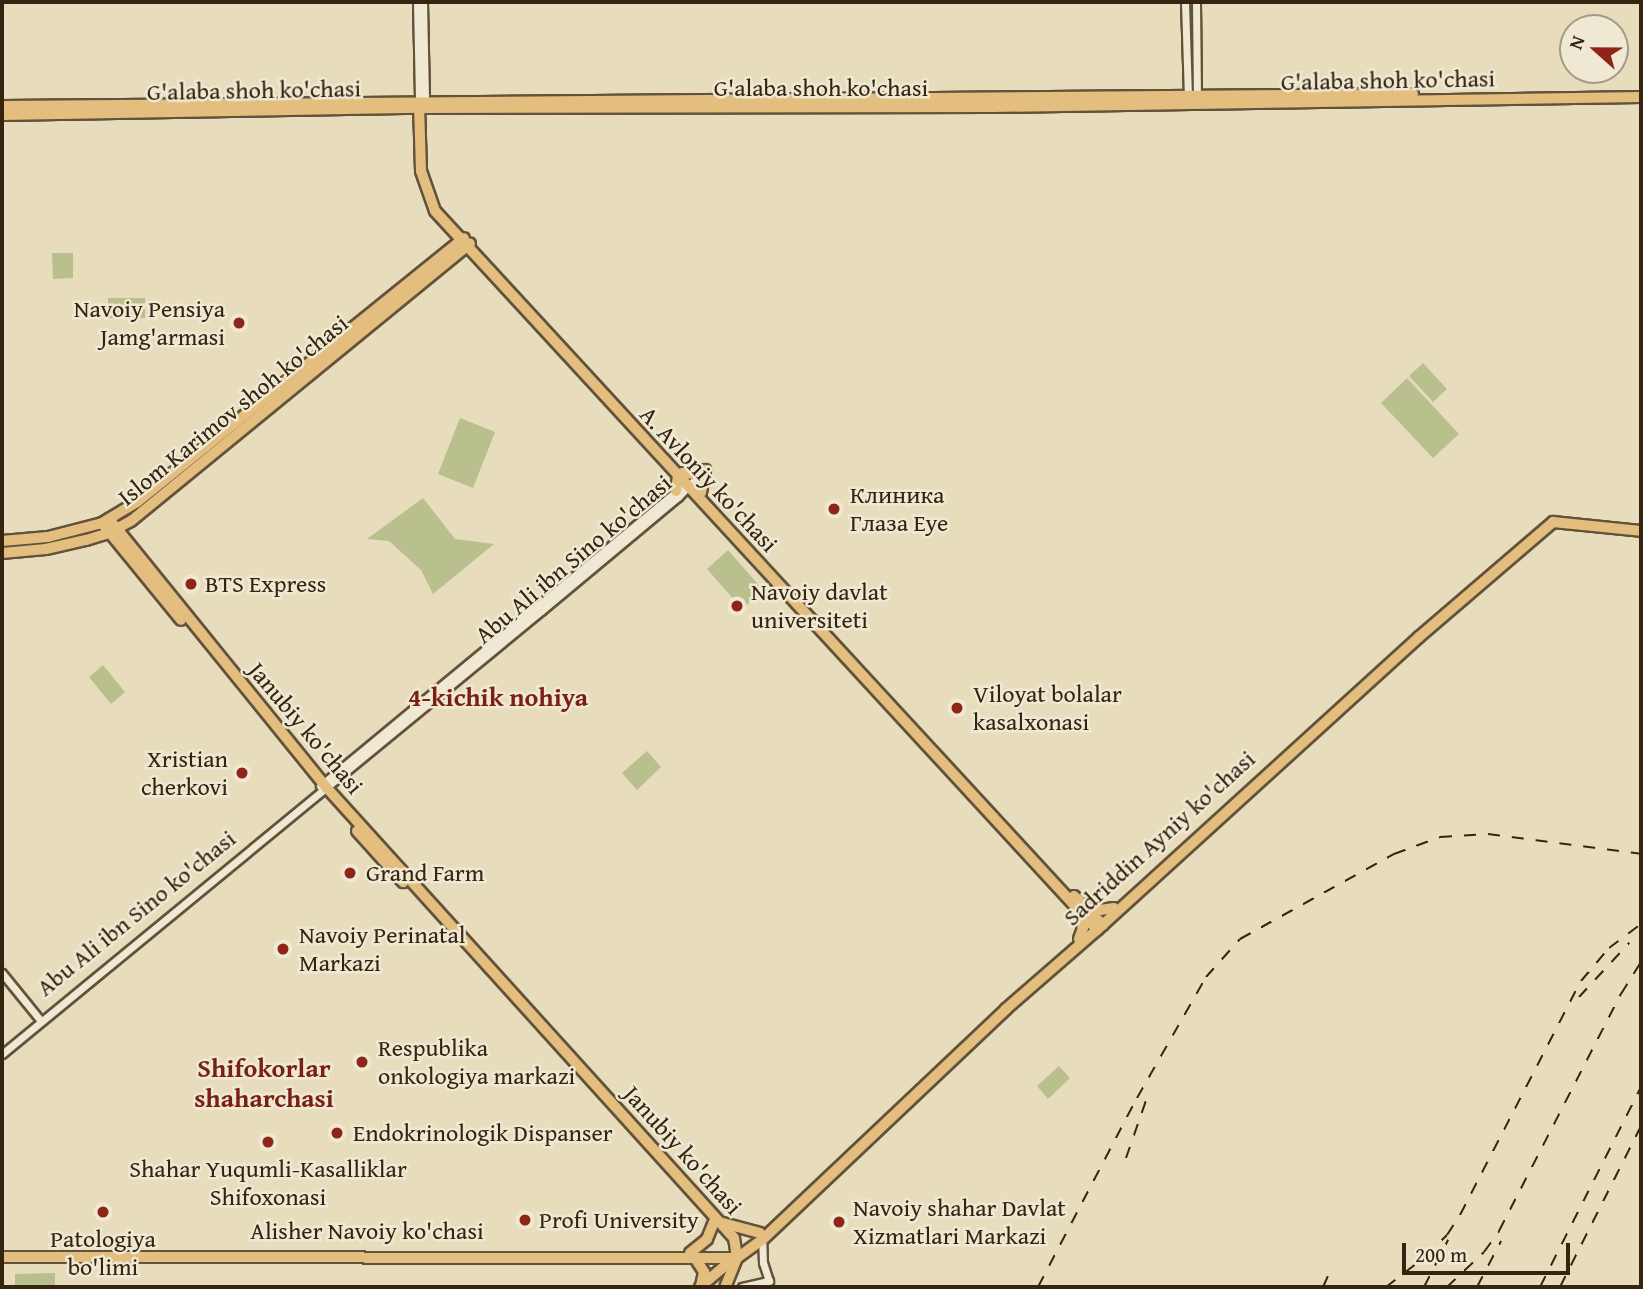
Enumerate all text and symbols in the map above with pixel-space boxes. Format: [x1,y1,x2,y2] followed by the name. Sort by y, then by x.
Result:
[1559,14,1629,84] north arrow
[1561,31,1592,53] text: N
[1281,64,1495,96] street label: G'alaba shoh ko'chasi
[147,74,361,106] street label: G'alaba shoh ko'chasi
[714,74,928,102] street label: G'alaba shoh ko'chasi
[74,295,225,351] place label: Navoiy Pensiya Jamg'armasi
[112,308,354,512] street label: Islom Karimov shoh ko'chasi
[231,315,247,331] marker: Navoiy Pensiya Jamg'armasi
[634,400,784,558] street label: A. Avloniy ko'chasi
[469,468,677,650] street label: Abu Ali ibn Sino ko'chasi
[850,481,948,537] place label: Клиника Глаза Eye
[824,499,844,519] marker: Клиника Глаза Eye
[205,570,326,598] place label: BTS Express
[183,576,199,592] marker: BTS Express
[751,578,888,634] place label: Navoiy davlat universiteti
[729,598,745,614] marker: Navoiy davlat universiteti
[243,656,369,800] street label: Janubiy ko'chasi
[973,680,1122,736] place label: Viloyat bolalar kasalxonasi
[408,681,588,713] district label: 4-kichik nohiya
[947,698,967,718] marker: Viloyat bolalar kasalxonasi
[1057,744,1261,932] street label: Sadriddin Ayniy ko'chasi
[141,745,228,801] place label: Xristian cherkovi
[234,765,250,781] marker: Xristian cherkovi
[31,824,241,1002] street label: Abu Ali ibn Sino ko'chasi
[366,859,484,887] place label: Grand Farm
[340,863,360,883] marker: Grand Farm
[299,921,466,977] place label: Navoiy Perinatal Markazi
[273,939,293,959] marker: Navoiy Perinatal Markazi
[378,1034,575,1090] place label: Respublika onkologiya markazi
[194,1052,334,1114] district label: Shifokorlar shaharchasi
[352,1052,372,1072] marker: Respublika onkologiya markazi
[618,1080,748,1220] street label: Janubiy ko'chasi
[353,1119,613,1147] place label: Endokrinologik Dispanser
[327,1123,347,1143] marker: Endokrinologik Dispanser
[258,1132,278,1152] marker: Shahar Yuqumli-Kasalliklar Shifoxonasi
[129,1155,407,1211] place label: Shahar Yuqumli-Kasalliklar Shifoxonasi
[853,1194,1066,1250] place label: Navoiy shahar Davlat Xizmatlari Markazi
[93,1202,113,1222] marker: Patologiya bo'limi
[539,1206,699,1234] place label: Profi University
[517,1212,533,1228] marker: Profi University
[831,1214,847,1230] marker: Navoiy shahar Davlat Xizmatlari Markazi
[250,1217,484,1245] street label: Alisher Navoiy ko'chasi
[50,1225,156,1281] place label: Patologiya bo'limi
[1405,1230,1573,1274] scale bar
[1415,1239,1467,1270] text: 200 m

